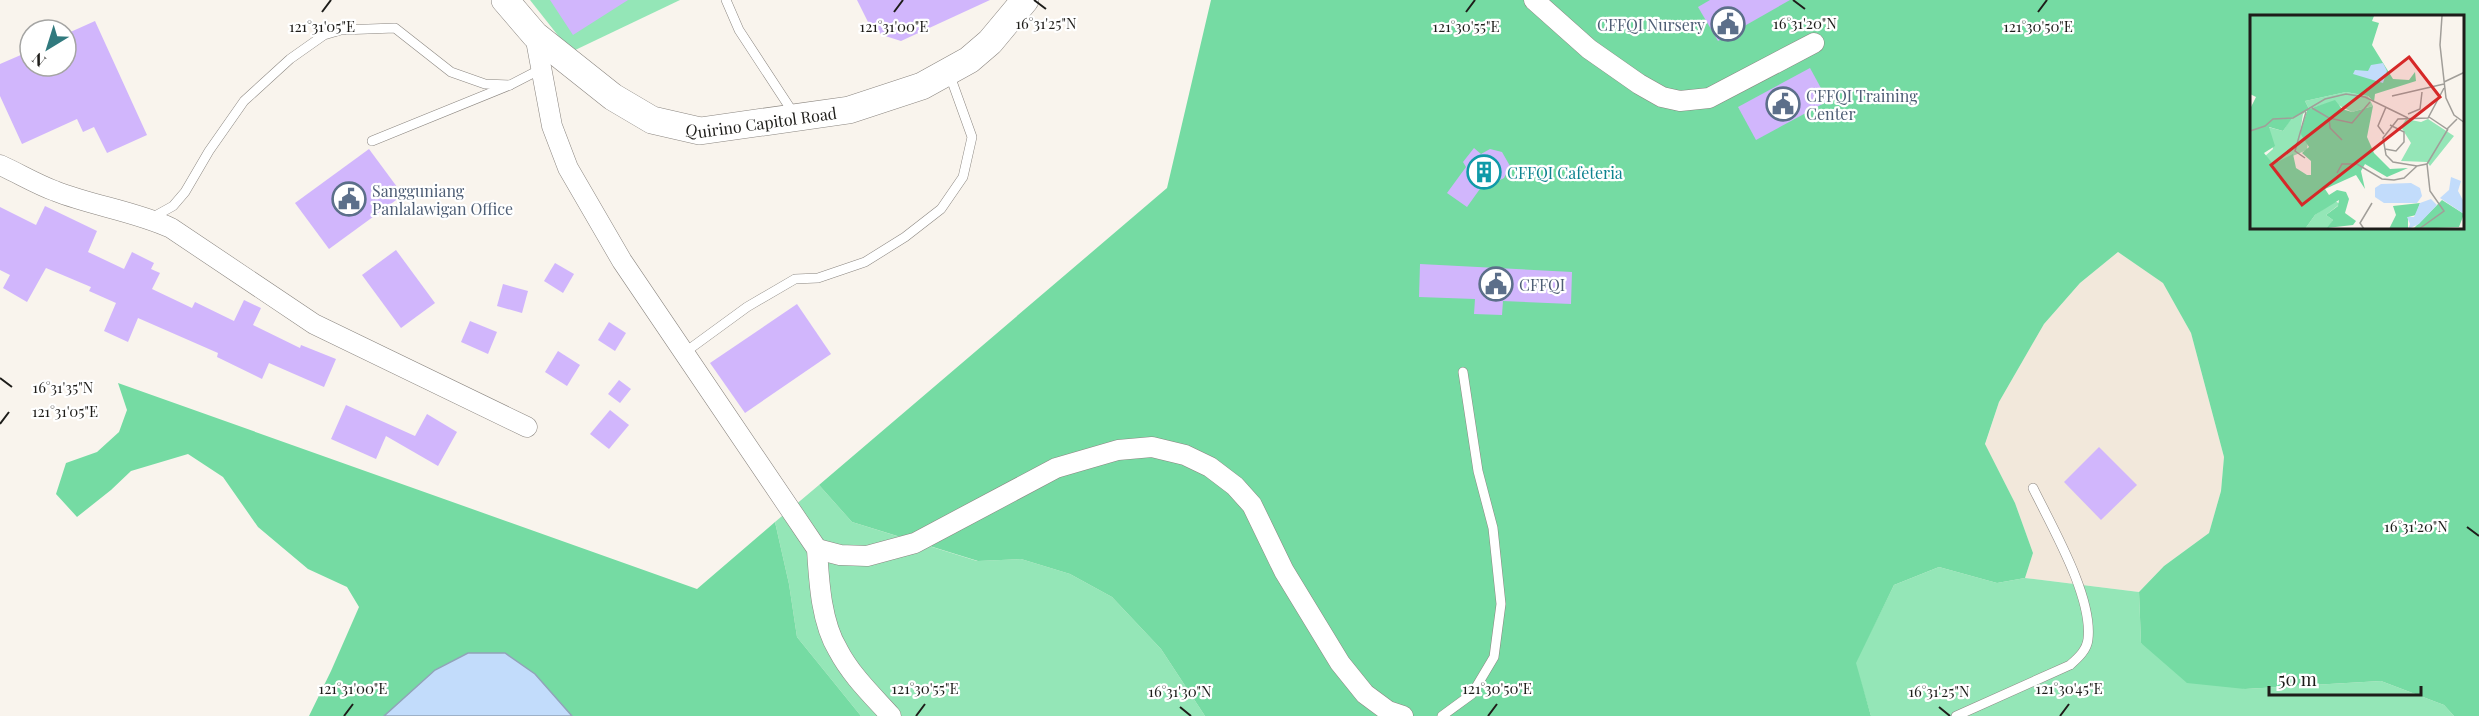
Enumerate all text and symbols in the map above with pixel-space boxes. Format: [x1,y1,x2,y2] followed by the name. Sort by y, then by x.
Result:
[1710,6,1746,42] public building icon: CFFQI Nursery
[1015,13,1077,33] text: 16°31'25"N
[1773,13,1837,33] text: 16°31'20"N
[1597,14,1705,35] place label: CFFQI Nursery
[2250,15,2464,230] inset map
[289,16,355,36] text: 121°31'05"E
[860,16,928,36] text: 121°31'00"E
[1432,16,1500,36] text: 121°30'55"E
[2003,16,2073,36] text: 121°30'50"E
[18,18,78,78] north arrow
[27,48,49,72] text: N
[1806,85,1918,124] place label: CFFQI Training Center
[1765,86,1801,122] public building icon: CFFQI Training Center
[684,101,838,142] street label: Quirino Capitol Road
[1466,154,1502,190] building icon: CFFQI Cafeteria
[1507,162,1623,183] place label: CFFQI Cafeteria
[372,180,513,219] place label: Sangguniang Panlalawigan Office
[331,181,367,217] public building icon: Sangguniang Panlalawigan Office
[1478,266,1514,302] public building icon: CFFQI
[1519,274,1565,295] place label: CFFQI
[33,377,94,397] text: 16°31'35"N
[32,401,98,421] text: 121°31'05"E
[2384,516,2448,536] text: 16°31'20"N
[2269,659,2420,697] scale bar
[2278,667,2317,691] text: 50 m
[319,678,387,698] text: 121°31'00"E
[891,678,959,698] text: 121°30'55"E
[1462,678,1532,698] text: 121°30'50"E
[2035,678,2103,698] text: 121°30'45"E
[1148,681,1212,701] text: 16°31'30"N
[1908,681,1970,701] text: 16°31'25"N

